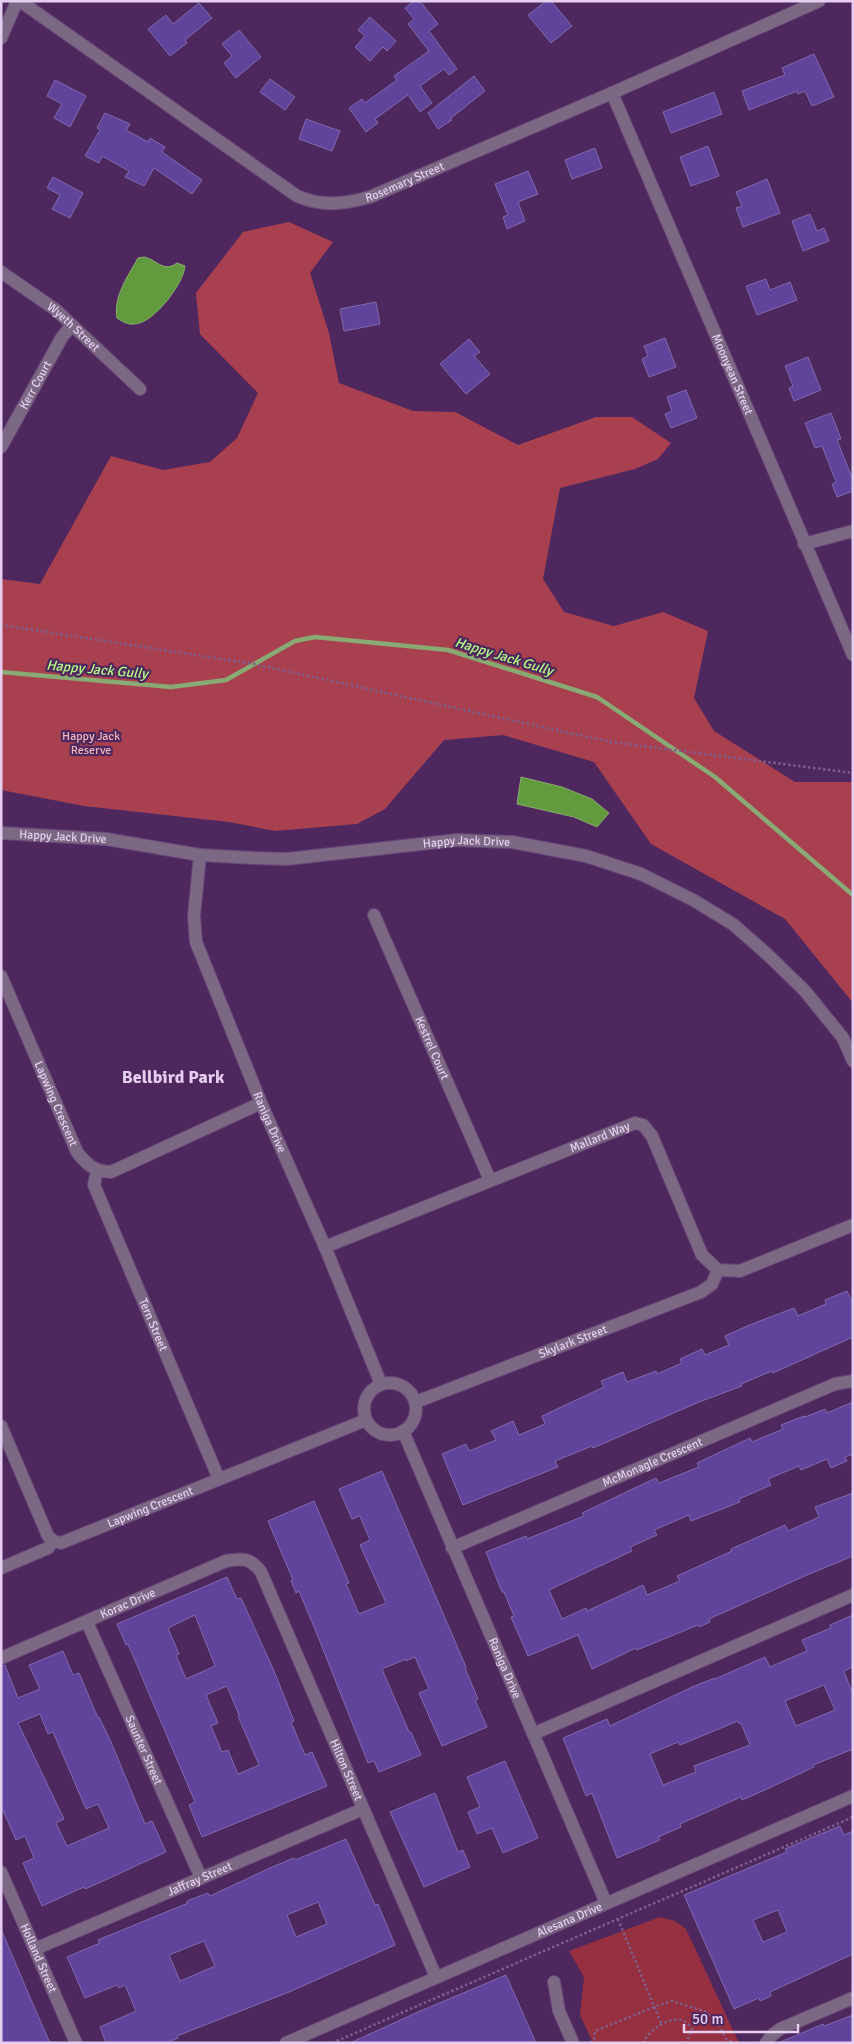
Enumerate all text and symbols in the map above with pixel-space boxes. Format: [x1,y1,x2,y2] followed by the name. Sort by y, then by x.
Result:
[364,159,447,206] street label: Rosemary Street
[44,299,103,355] street label: Wyeth Street
[708,332,756,417] street label: Moonyean Street
[16,358,55,412] street label: Kerr Court
[453,633,557,680] water label: Happy Jack Gully
[46,657,151,683] water label: Happy Jack Gully
[62,729,120,758] park label: Happy Jack Reserve
[19,827,107,847] street label: Happy Jack Drive
[422,833,510,852] street label: Happy Jack Drive
[411,1014,452,1082] street label: Kestrel Court
[31,1059,81,1149] street label: Lapwing Crescent
[122,1066,225,1088] district label: Bellbird Park
[249,1090,289,1155] street label: Raniga Drive
[568,1119,633,1156] street label: Mallard Way
[135,1296,171,1353] street label: Tern Street
[536,1322,609,1362] street label: Skylark Street
[600,1435,705,1491] street label: McMonagle Crescent
[105,1483,195,1532] street label: Lapwing Crescent
[98,1585,158,1622] street label: Korac Drive
[485,1635,524,1701] street label: Raniga Drive
[122,1713,165,1787] street label: Saunter Street
[326,1737,366,1803] street label: Hilton Street
[165,1859,234,1900] street label: Jaffray Street
[534,1899,605,1941] street label: Alesana Drive
[17,1921,60,1995] street label: Holland Street
[684,2002,798,2034] scale bar
[692,2010,723,2028] text: 50 m

